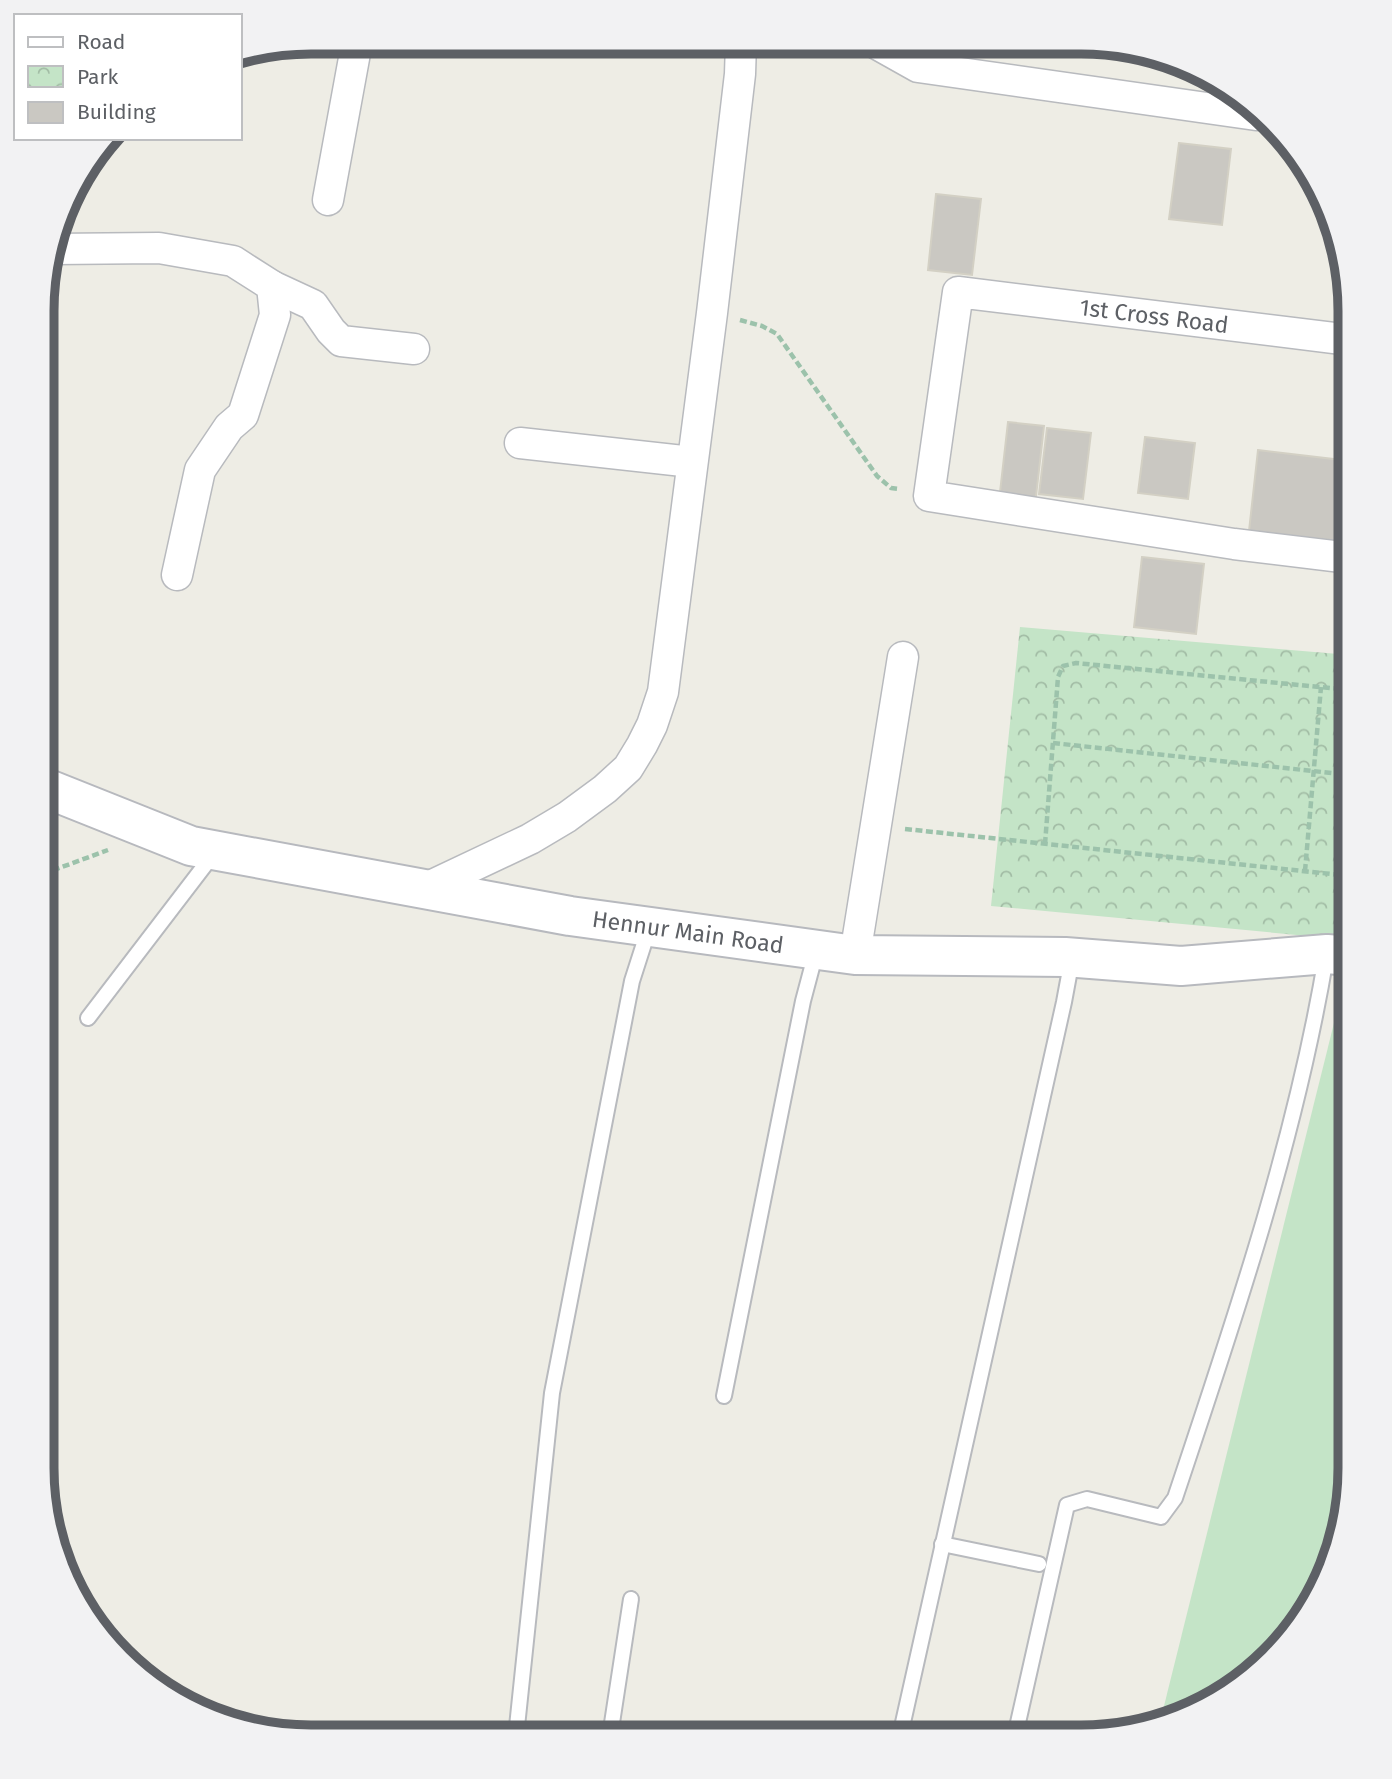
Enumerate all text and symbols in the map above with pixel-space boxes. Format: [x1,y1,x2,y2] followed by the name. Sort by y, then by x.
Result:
[14,14,242,140] legend
[77,29,125,55] text: Road
[77,64,119,90] text: Park
[77,99,156,125] text: Building
[1078,293,1230,339] street label: 1st Cross Road
[590,905,786,959] street label: Hennur Main Road

